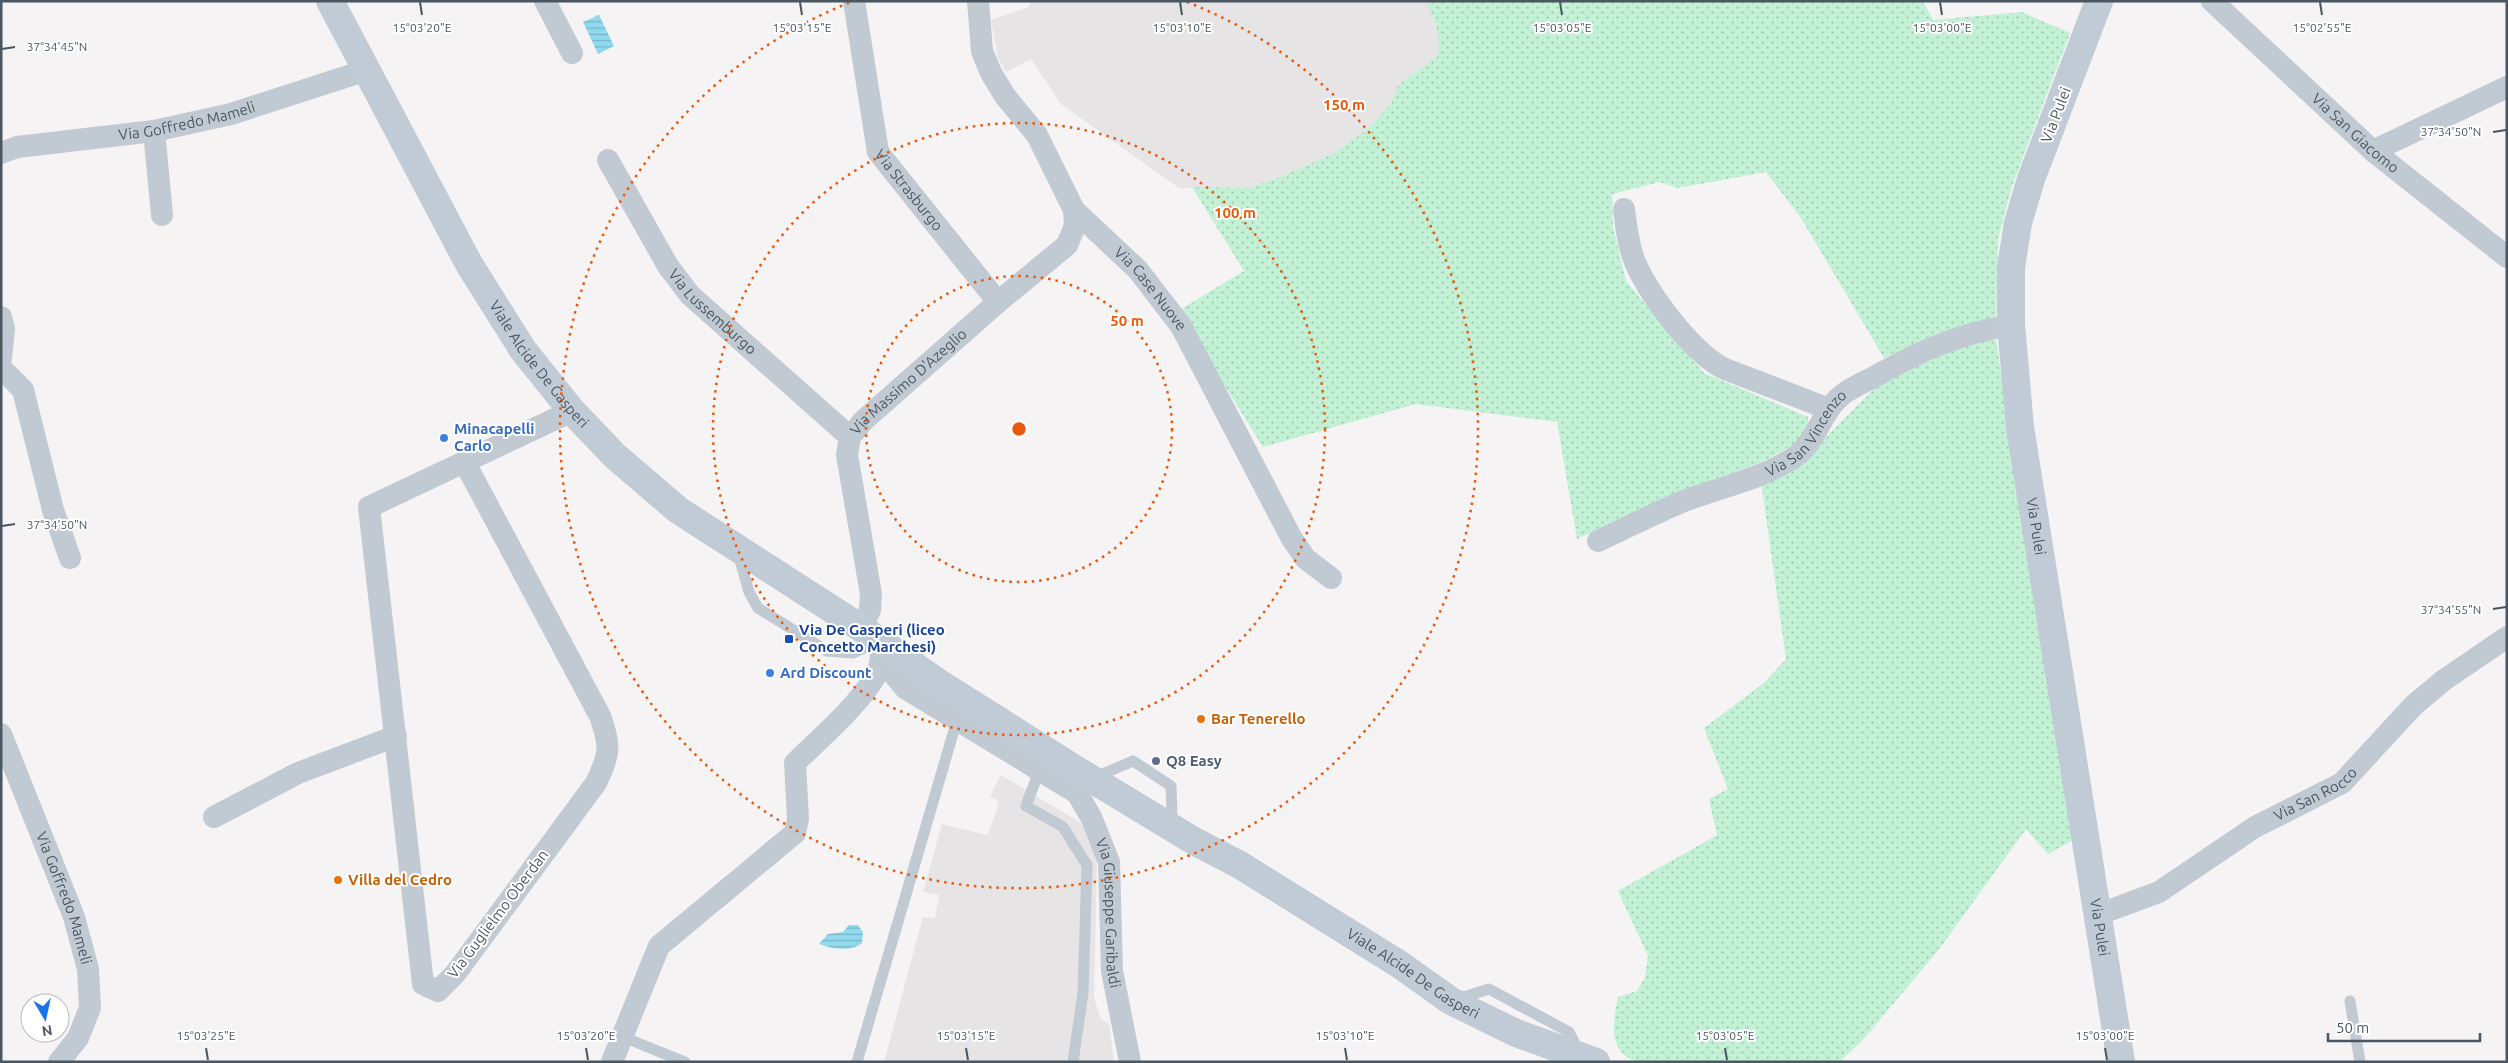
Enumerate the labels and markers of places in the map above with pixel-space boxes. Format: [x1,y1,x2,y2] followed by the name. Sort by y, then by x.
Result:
[454,420,535,454] place label: Minacapelli Carlo
[1010,420,1028,438] centre of rings
[438,432,450,444] marker: Minacapelli Carlo
[799,621,945,655] place label: Via De Gasperi (liceo Concetto Marchesi)
[783,633,795,645] marker: Via De Gasperi (liceo Concetto Marchesi)
[780,664,872,681] place label: Ard Discount
[764,667,776,679] marker: Ard Discount
[1211,710,1306,727] place label: Bar Tenerello
[1195,713,1207,725] marker: Bar Tenerello
[1166,752,1222,769] place label: Q8 Easy
[1150,755,1162,767] marker: Q8 Easy
[348,871,452,888] place label: Villa del Cedro
[332,874,344,886] marker: Villa del Cedro

